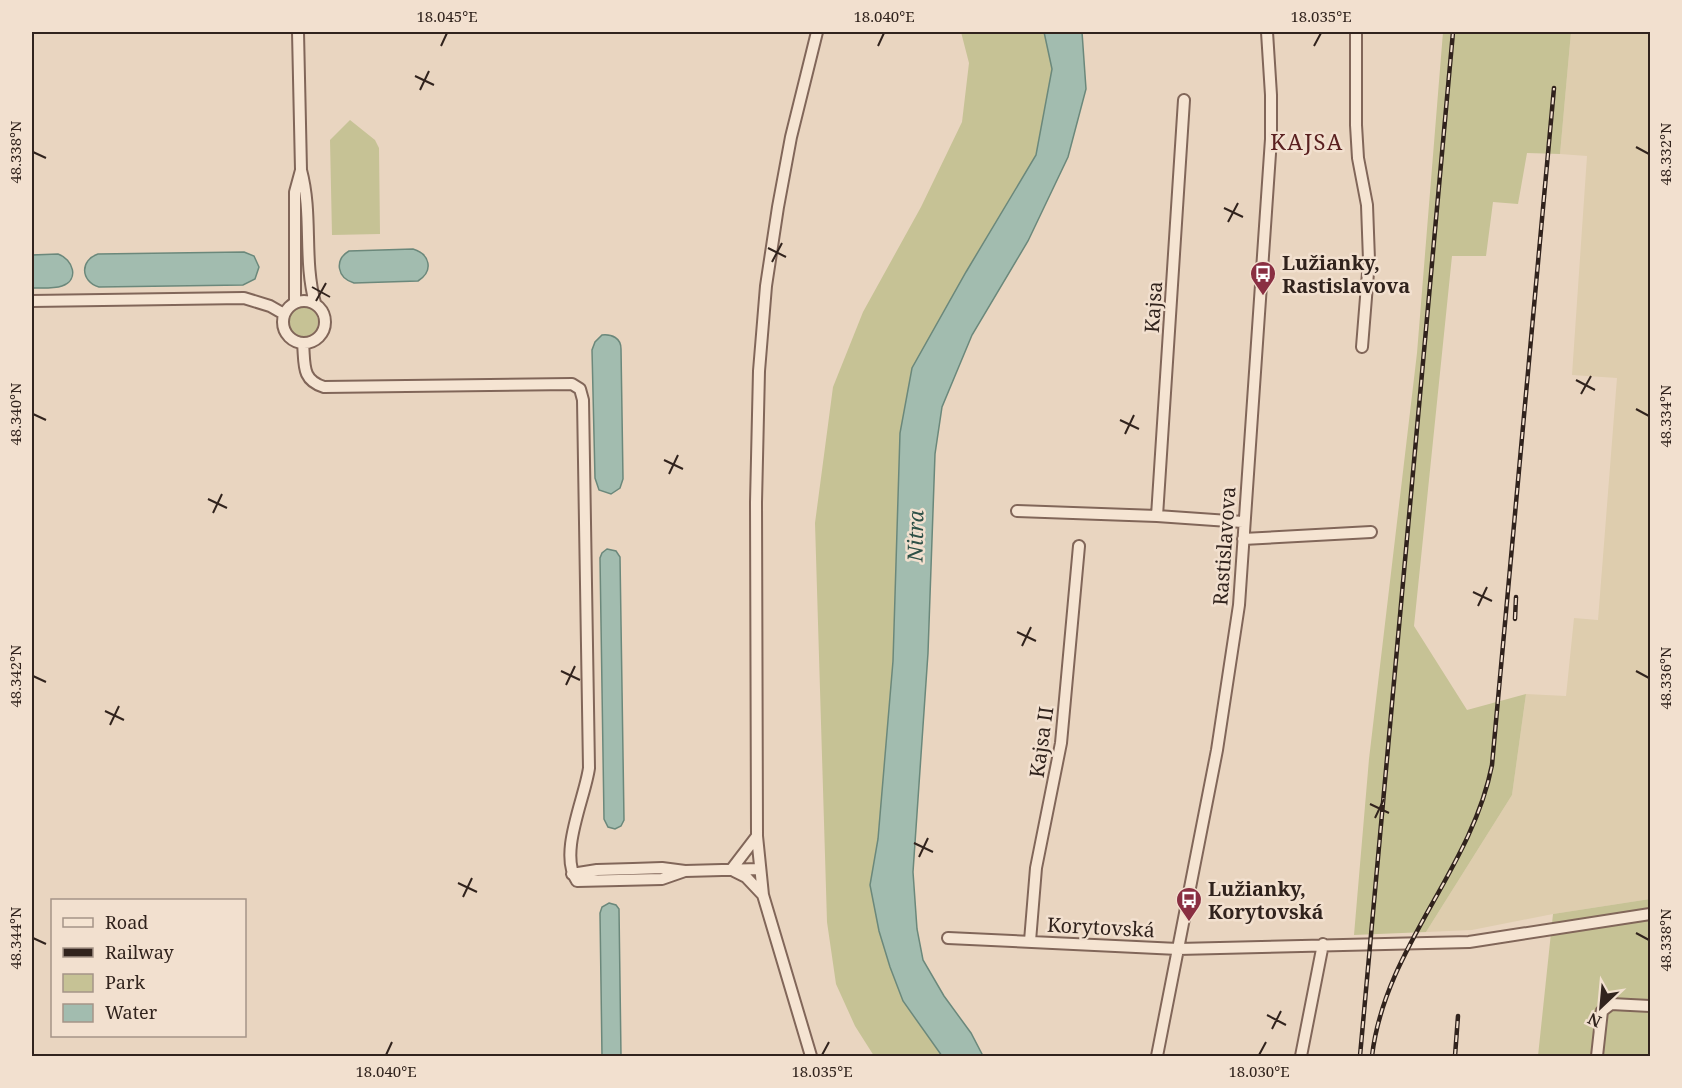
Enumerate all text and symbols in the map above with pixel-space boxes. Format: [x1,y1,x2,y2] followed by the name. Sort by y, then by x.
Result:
[416,6,478,26] text: 18.045°E
[853,6,915,26] text: 18.040°E
[1290,6,1352,26] text: 18.035°E
[5,120,25,184] text: 48.338°N
[1655,122,1675,186] text: 48.332°N
[1270,126,1344,156] district label: KAJSA
[1282,249,1410,299] place label: Lužianky, Rastislavova
[1248,259,1278,297] bus stop icon: Lužianky, Rastislavova
[1138,280,1168,334] street label: Kajsa
[5,382,25,446] text: 48.340°N
[1655,384,1675,448] text: 48.334°N
[1206,486,1242,606] street label: Rastislavova
[901,509,929,563] water label: Nitra
[5,644,25,708] text: 48.342°N
[1655,646,1675,710] text: 48.336°N
[1023,705,1059,779] street label: Kajsa II
[1208,875,1323,925] place label: Lužianky, Korytovská
[1174,885,1204,923] bus stop icon: Lužianky, Korytovská
[51,899,246,1037] legend
[5,906,25,970] text: 48.344°N
[1655,908,1675,972] text: 48.338°N
[105,910,148,934] text: Road
[1046,911,1156,943] street label: Korytovská
[105,940,175,964] text: Railway
[105,970,145,994] text: Park
[1571,977,1631,1037] north arrow
[105,1000,158,1024] text: Water
[1584,1008,1605,1033] text: N
[355,1061,417,1081] text: 18.040°E
[791,1061,853,1081] text: 18.035°E
[1228,1061,1290,1081] text: 18.030°E

